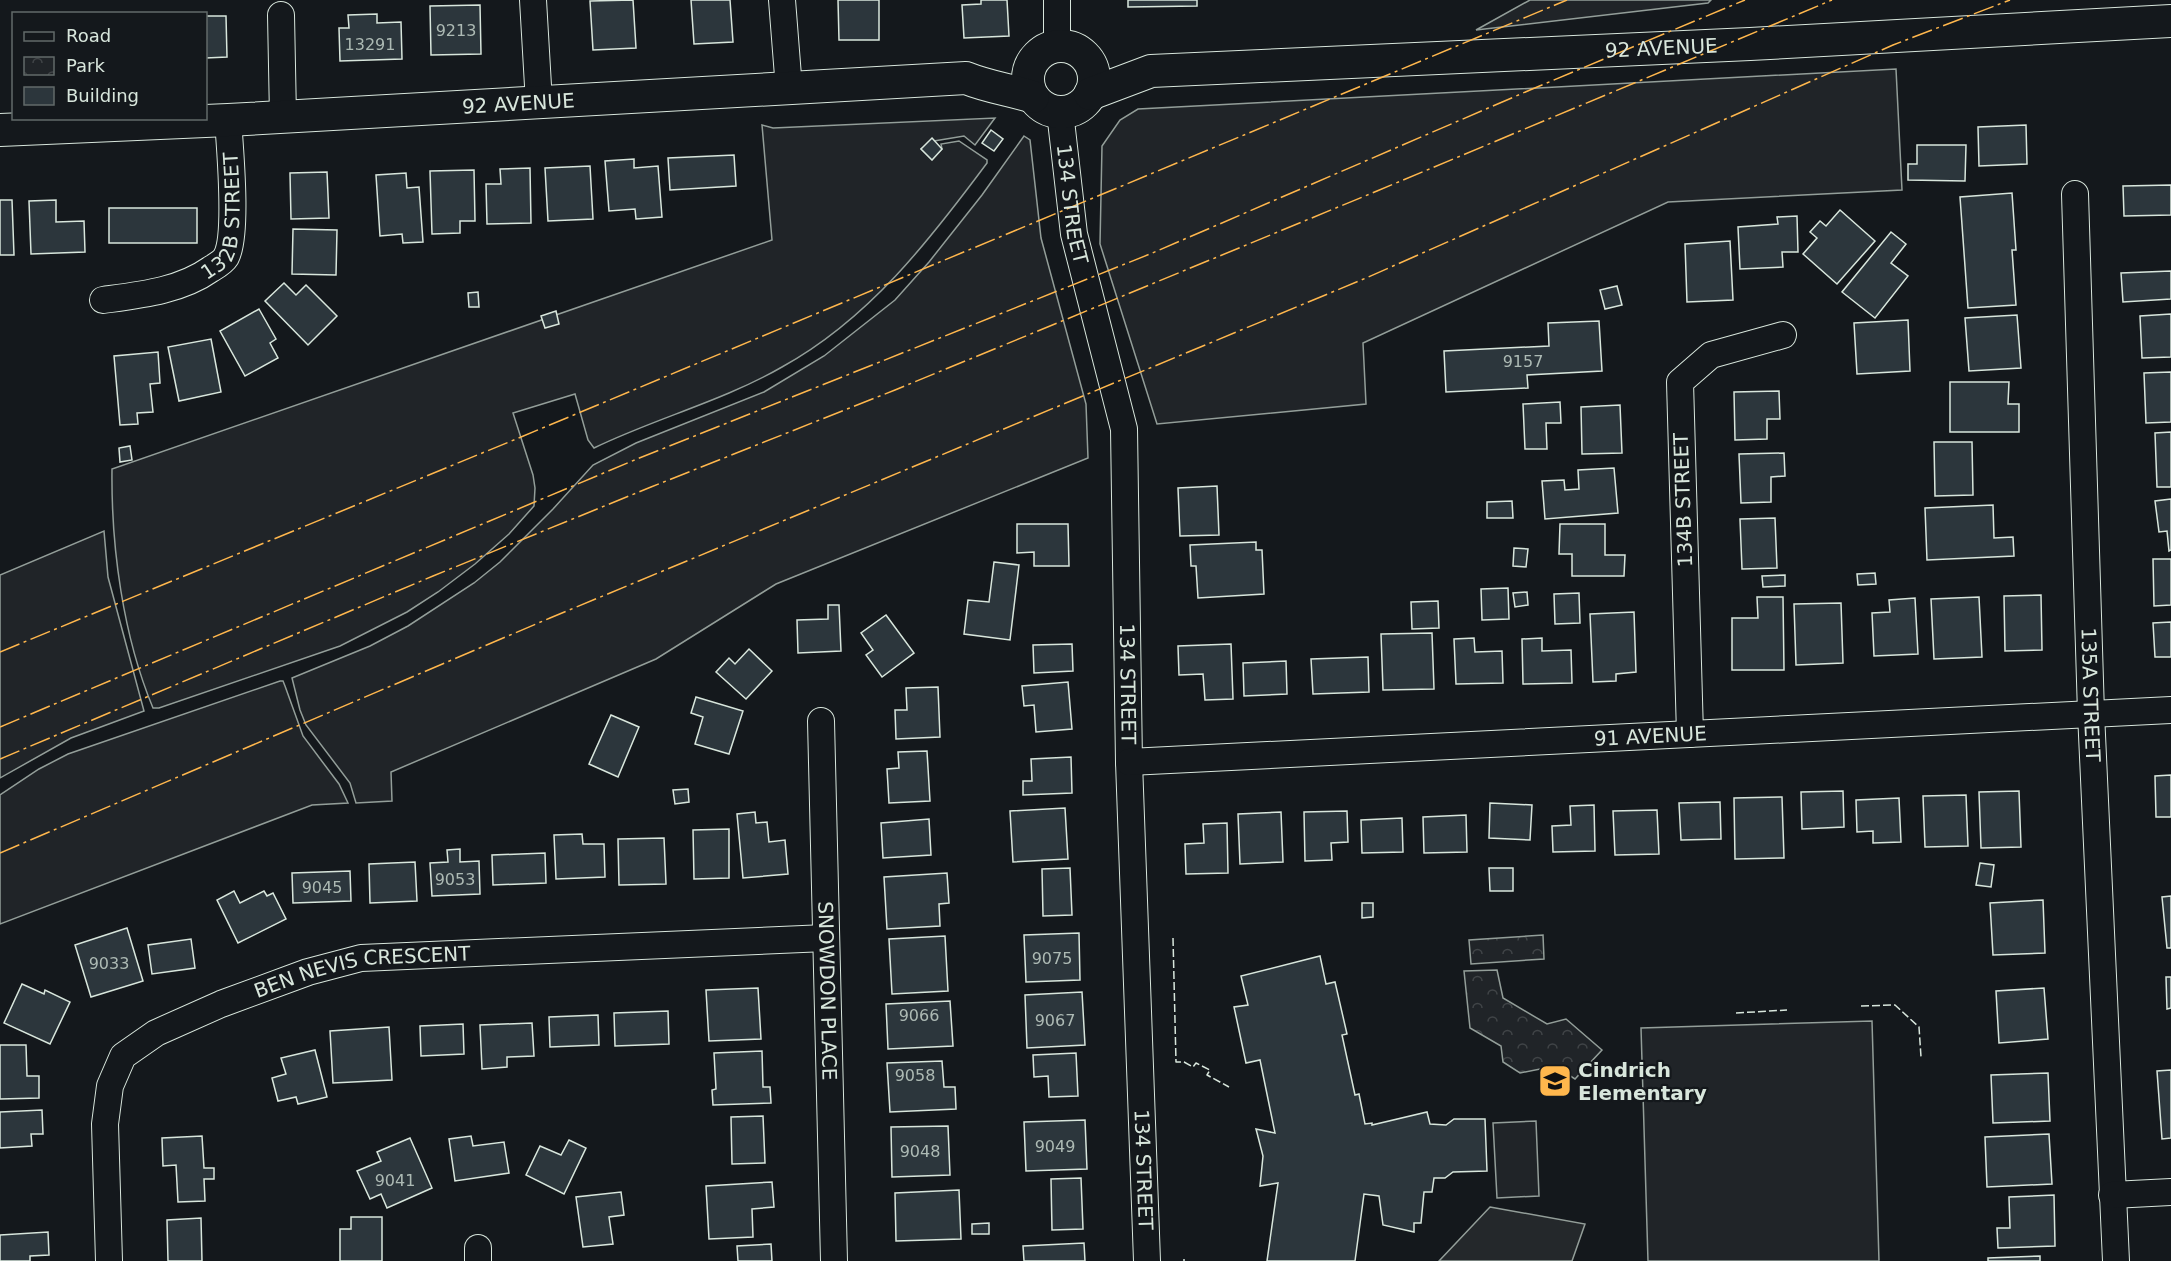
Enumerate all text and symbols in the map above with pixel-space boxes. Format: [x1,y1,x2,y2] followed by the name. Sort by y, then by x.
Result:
[12,12,207,120] legend
[436,21,476,40] house number: 9213
[66,25,111,46] text: Road
[1604,33,1718,63] street label: 92 AVENUE
[345,35,395,54] house number: 13291
[66,55,105,76] text: Park
[66,85,139,106] text: Building
[461,88,575,119] street label: 92 AVENUE
[1052,143,1093,267] street label: 134 STREET
[196,151,245,284] street label: 132B STREET
[1503,352,1543,371] house number: 9157
[1669,432,1697,568] street label: 134B STREET
[1115,623,1141,745] street label: 134 STREET
[2076,627,2105,763] street label: 135A STREET
[1593,721,1707,751] street label: 91 AVENUE
[435,870,475,889] house number: 9053
[302,878,342,897] house number: 9045
[813,901,842,1081] street label: SNOWDON PLACE
[251,941,472,1003] street label: BEN NEVIS CRESCENT
[1032,949,1072,968] house number: 9075
[89,954,129,973] house number: 9033
[899,1006,939,1025] house number: 9066
[1035,1011,1075,1030] house number: 9067
[1578,1058,1707,1105] place label: Cindrich Elementary
[1537,1063,1573,1099] school or university icon: Cindrich Elementary
[895,1066,935,1085] house number: 9058
[1130,1109,1158,1231] street label: 134 STREET
[1035,1137,1075,1156] house number: 9049
[900,1142,940,1161] house number: 9048
[375,1171,415,1190] house number: 9041

